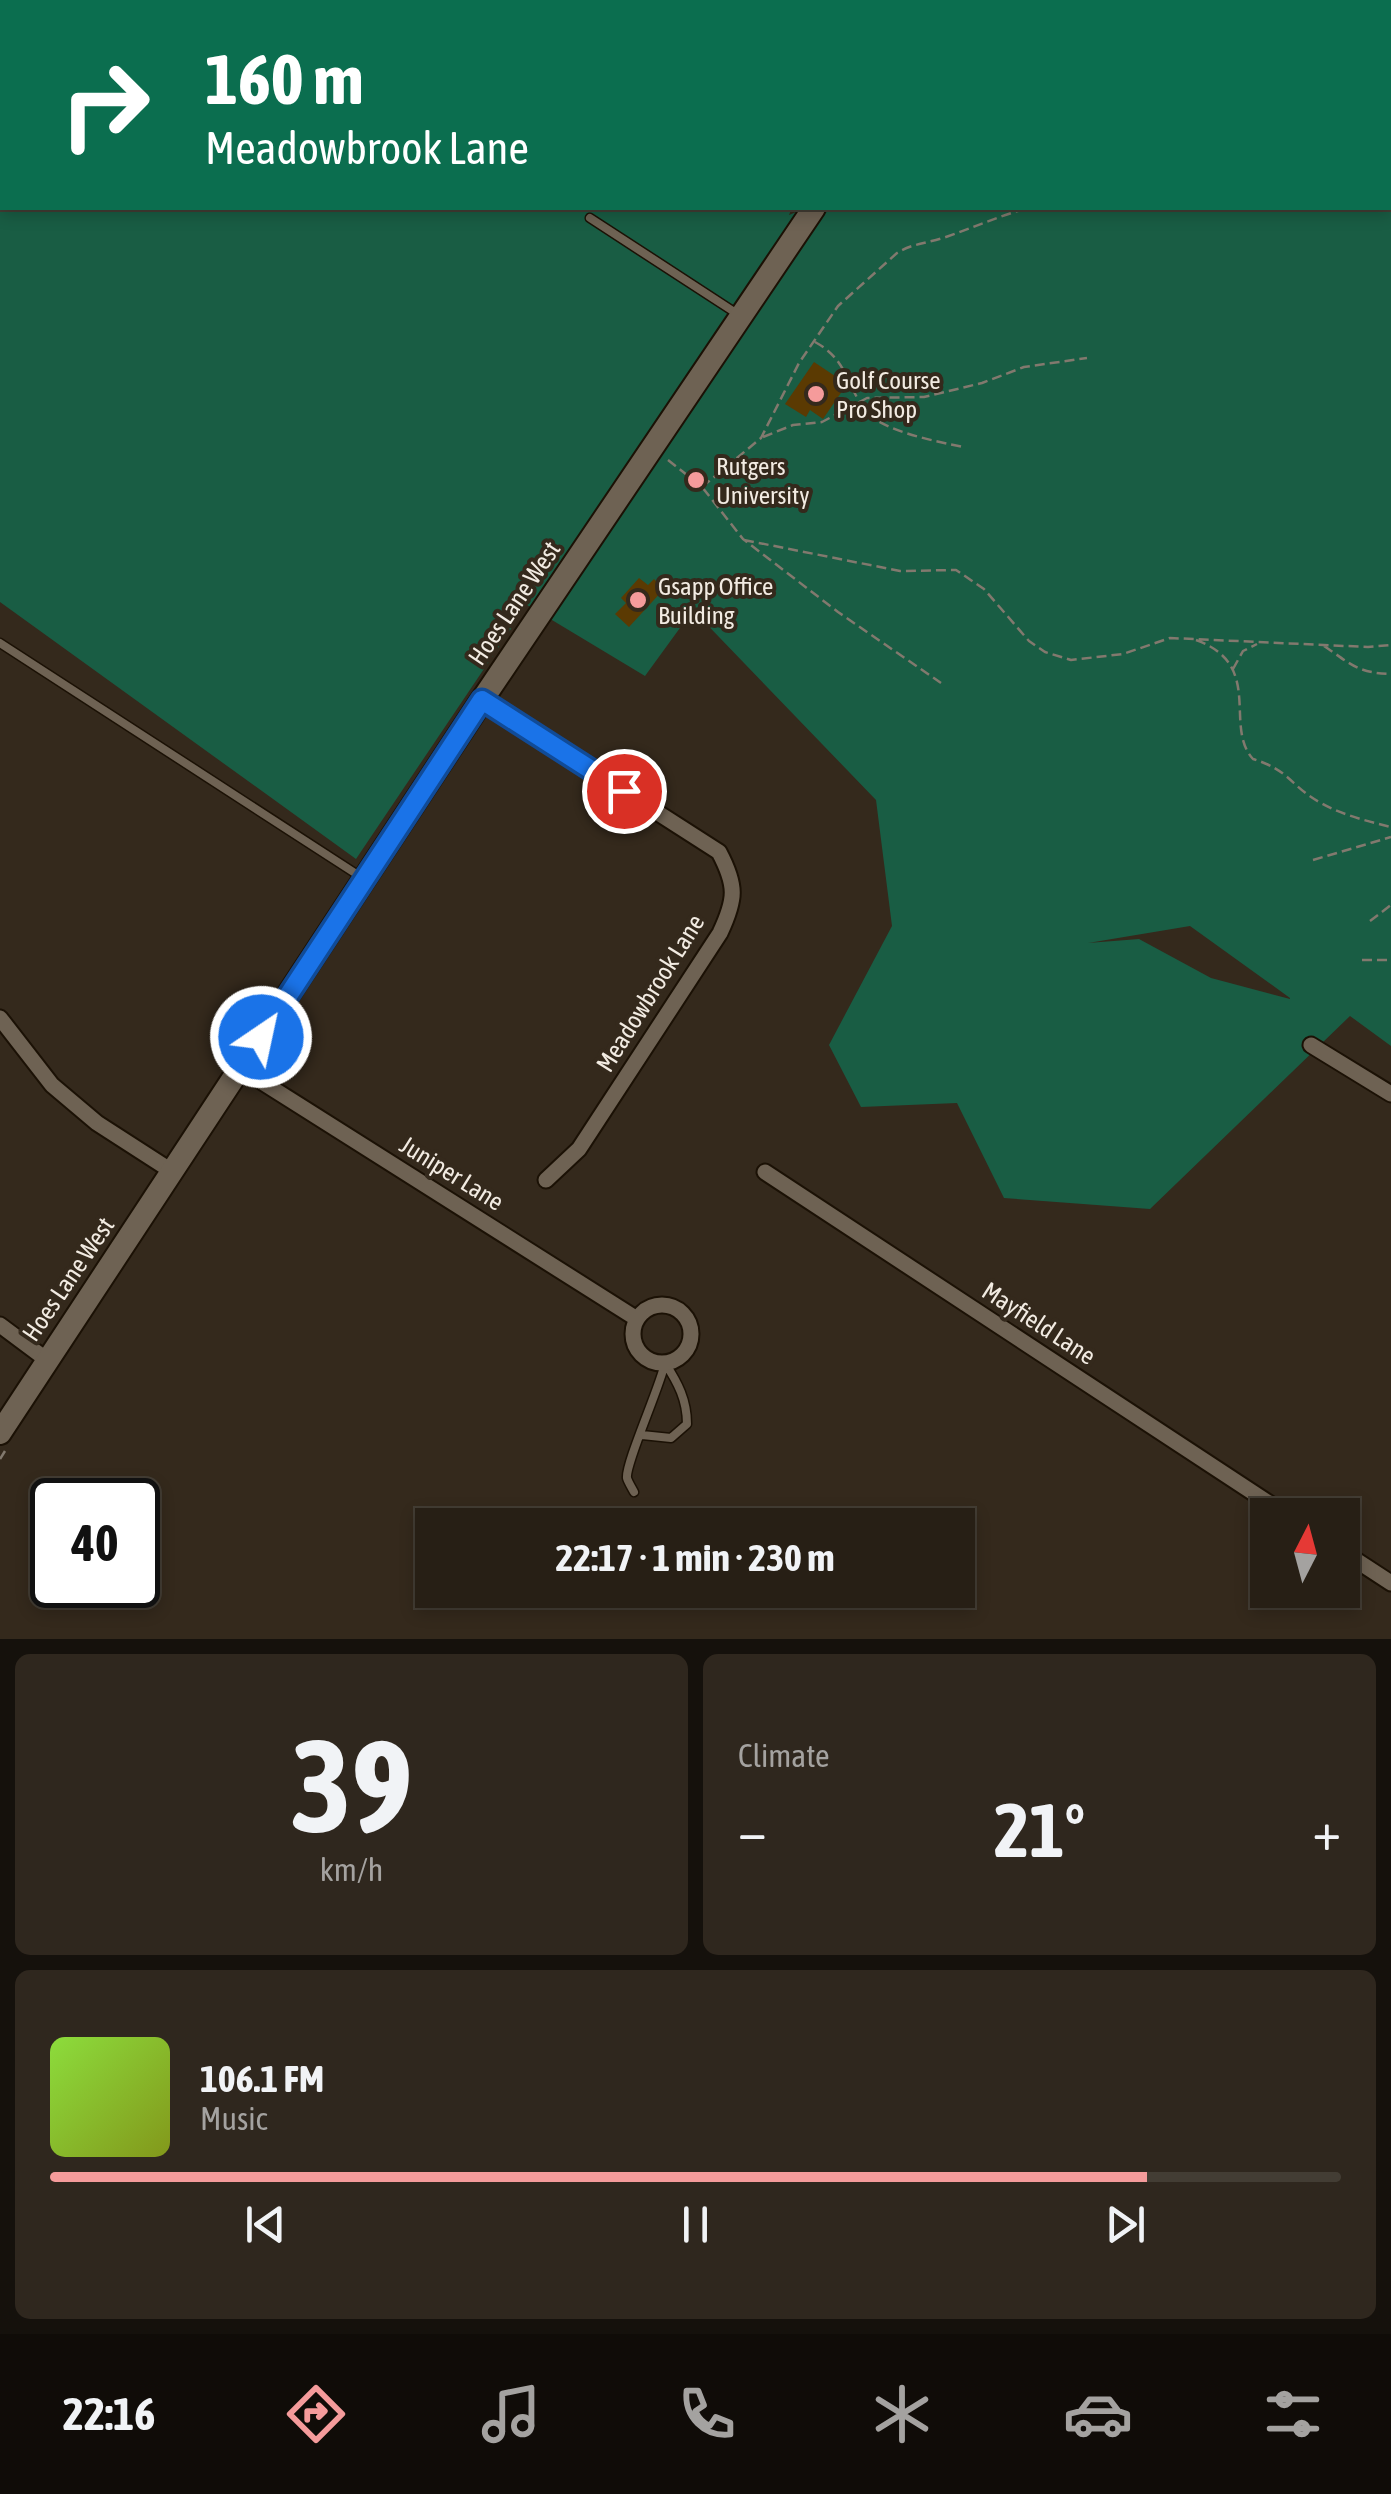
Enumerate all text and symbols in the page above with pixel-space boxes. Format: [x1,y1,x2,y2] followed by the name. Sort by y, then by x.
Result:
[205,39,364,119] text: 160 m
[40,40,170,170] icon: right
[205,122,529,174] text: Meadowbrook Lane
[836,366,941,423] place label: Golf Course Pro Shop
[805,383,827,405] marker: Golf Course Pro Shop
[716,452,809,509] place label: Rutgers University
[685,469,707,491] marker: Rutgers University
[462,536,566,670] street label: Hoes Lane West
[658,572,773,629] place label: Gsapp Office Building
[627,589,649,611] marker: Gsapp Office Building
[582,749,667,834] pin
[597,764,652,819] icon: arrive
[590,909,710,1077] street label: Meadowbrook Lane
[209,985,313,1089] position arrow
[395,1130,509,1216] street label: Juniper Lane
[16,1212,120,1346] street label: Hoes Lane West
[977,1276,1101,1370] street label: Mayfield Lane
[30,1478,160,1608] speed limit sign: 40
[1250,1498,1360,1608] north arrow
[1250,1498,1360,1608] map controls
[555,1536,835,1579] text: 22:17 · 1 min · 230 m
[290,1711,413,1860] text: 39
[738,1737,830,1774] text: Climate
[994,1787,1085,1873] text: 21°
[738,1799,767,1862] text: −
[1312,1799,1341,1862] text: +
[320,1851,383,1888] text: km/h
[200,2057,324,2100] text: 106.1 FM
[200,2100,267,2137] text: Music
[238,2197,293,2252] icon: previous
[668,2197,723,2252] icon: pause
[1098,2197,1153,2252] icon: next
[281,2379,351,2449] icon: directions
[476,2379,546,2449] icon: music
[672,2379,742,2449] icon: phone
[867,2379,937,2449] icon: climate
[1063,2379,1133,2449] icon: car
[1258,2379,1328,2449] icon: filters
[63,2388,155,2440] text: 22:16

